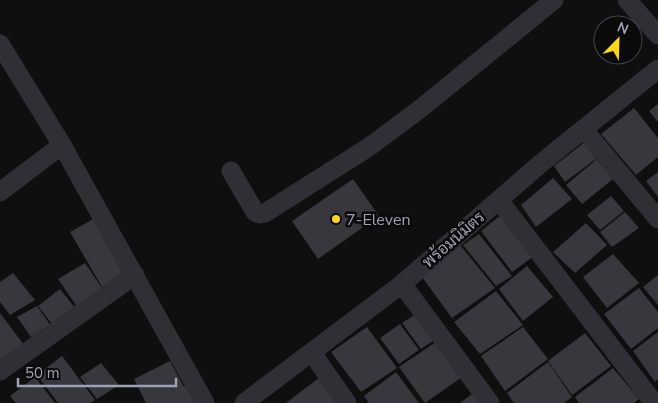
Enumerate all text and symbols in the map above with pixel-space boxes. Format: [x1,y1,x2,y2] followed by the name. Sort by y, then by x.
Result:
[593,15,643,65] north arrow
[614,18,631,39] text: N
[418,206,490,273] street label: พร้อมนิมิตร
[346,209,411,231] place label: 7-Eleven
[330,213,342,225] marker: 7-Eleven
[18,356,175,388] scale bar
[25,363,60,383] text: 50 m

